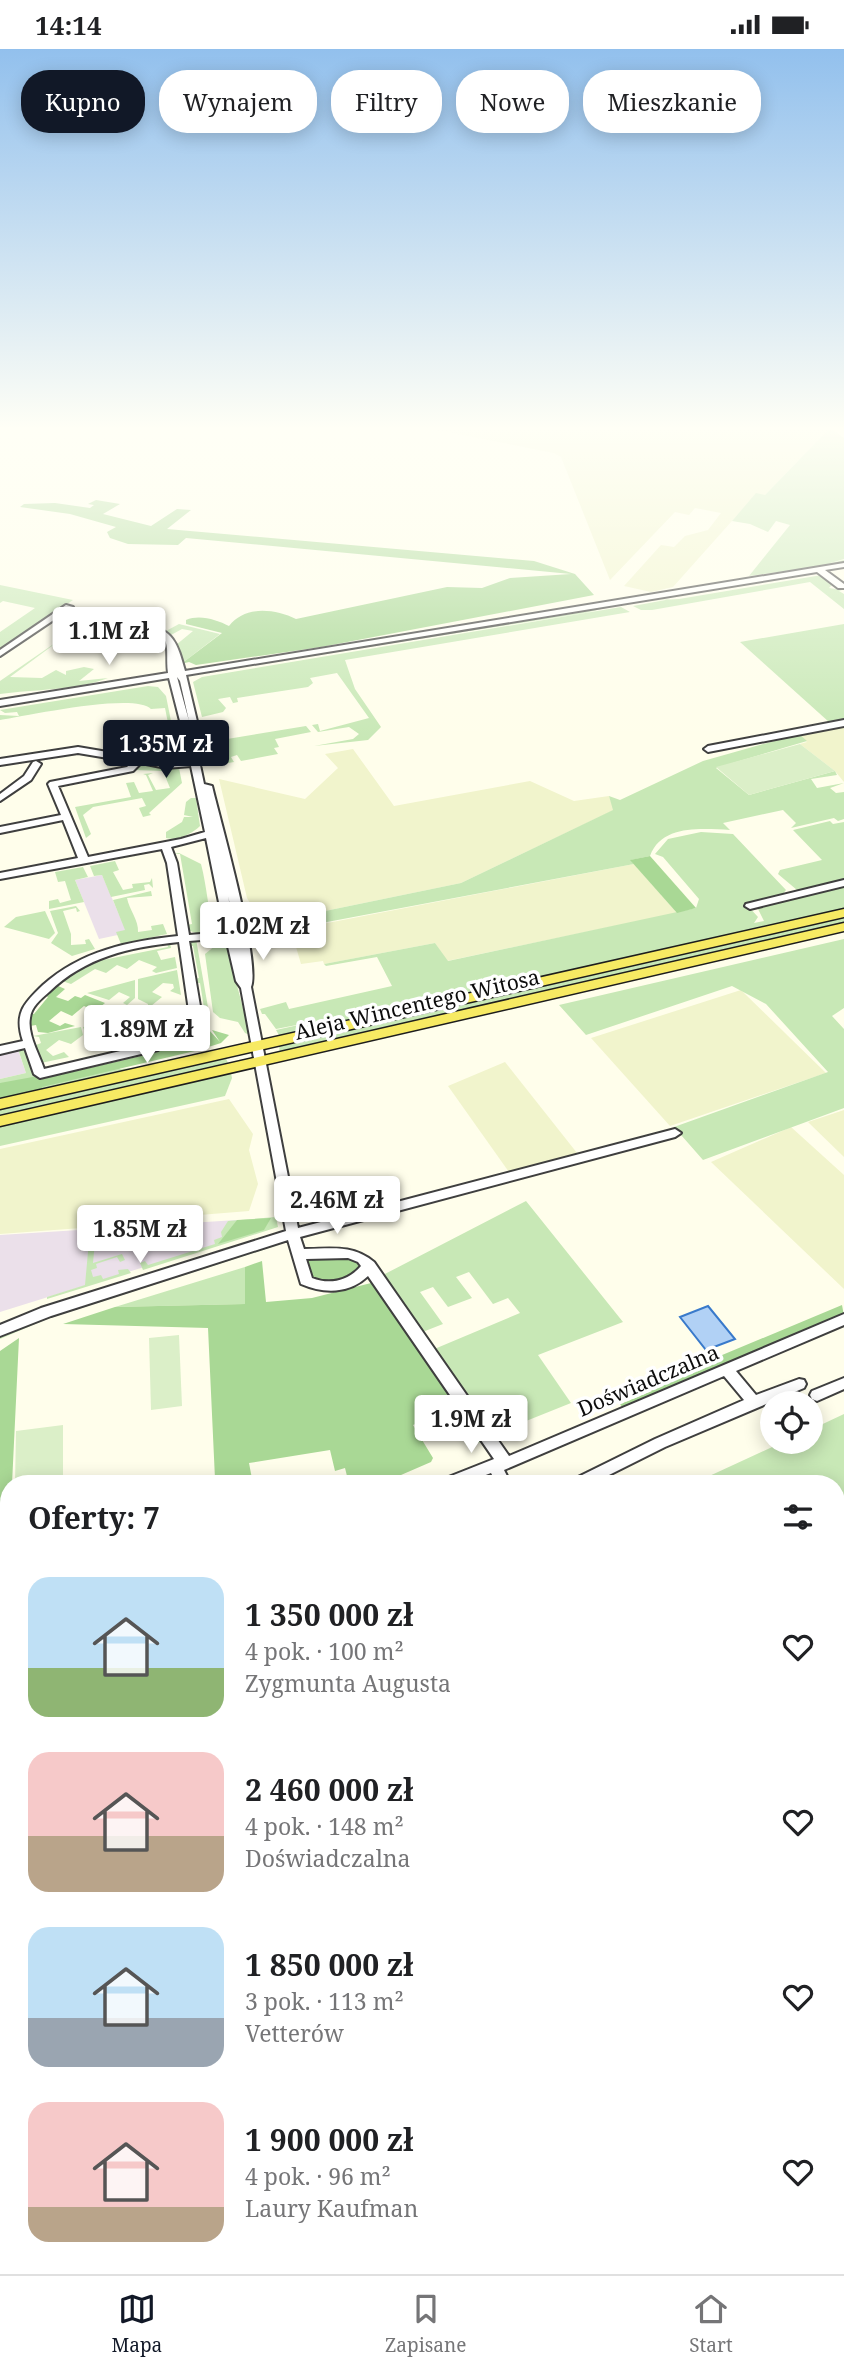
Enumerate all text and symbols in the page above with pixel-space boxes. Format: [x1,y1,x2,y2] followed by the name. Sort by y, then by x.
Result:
[35,7,102,43] text: 14:14
[21,70,145,133] chip: Kupno
[159,70,317,133] chip: Wynajem
[331,70,442,133] chip: Filtry
[456,70,569,133] chip: Nowe
[583,70,761,133] chip: Mieszkanie
[44,607,174,667] pin: 1.1M zł
[69,614,149,646] text: 1.1M zł
[94,721,238,780] pin: 1.35M zł
[119,727,213,759] text: 1.35M zł
[191,902,335,962] pin: 1.02M zł
[216,909,310,941] text: 1.02M zł
[292,962,542,1046] street label: Aleja Wincentego Witosa
[75,1005,219,1065] pin: 1.89M zł
[100,1012,194,1044] text: 1.89M zł
[265,1177,409,1236] pin: 2.46M zł
[290,1183,384,1215] text: 2.46M zł
[68,1205,212,1265] pin: 1.85M zł
[93,1212,187,1244] text: 1.85M zł
[573,1338,723,1422] street label: Doświadczalna
[760,1391,823,1454] map controls
[760,1391,823,1454] button: locate
[406,1395,536,1455] pin: 1.9M zł
[431,1402,511,1434] text: 1.9M zł
[28,1497,160,1538] text: Oferty: 7
[779,1498,817,1536] icon: filters
[245,1594,413,1635] text: 1 350 000 zł
[84,1605,168,1689] icon: home
[779,1628,817,1666] icon: heart
[245,1635,404,1667] text: 4 pok. · 100 m²
[245,1667,451,1699] text: Zygmunta Augusta
[245,1769,413,1810] text: 2 460 000 zł
[84,1780,168,1864] icon: home
[779,1803,817,1841] icon: heart
[245,1810,404,1842] text: 4 pok. · 148 m²
[245,1842,411,1874] text: Doświadczalna
[245,1944,413,1985] text: 1 850 000 zł
[84,1955,168,2039] icon: home
[779,1978,817,2016] icon: heart
[245,1985,404,2017] text: 3 pok. · 113 m²
[245,2017,344,2049] text: Vetterów
[245,2119,413,2160] text: 1 900 000 zł
[84,2130,168,2214] icon: home
[779,2153,817,2191] icon: heart
[245,2160,391,2192] text: 4 pok. · 96 m²
[245,2192,418,2224] text: Laury Kaufman
[111,2290,162,2358] tab: Mapa
[385,2290,466,2358] tab: Zapisane
[689,2290,733,2358] tab: Start

